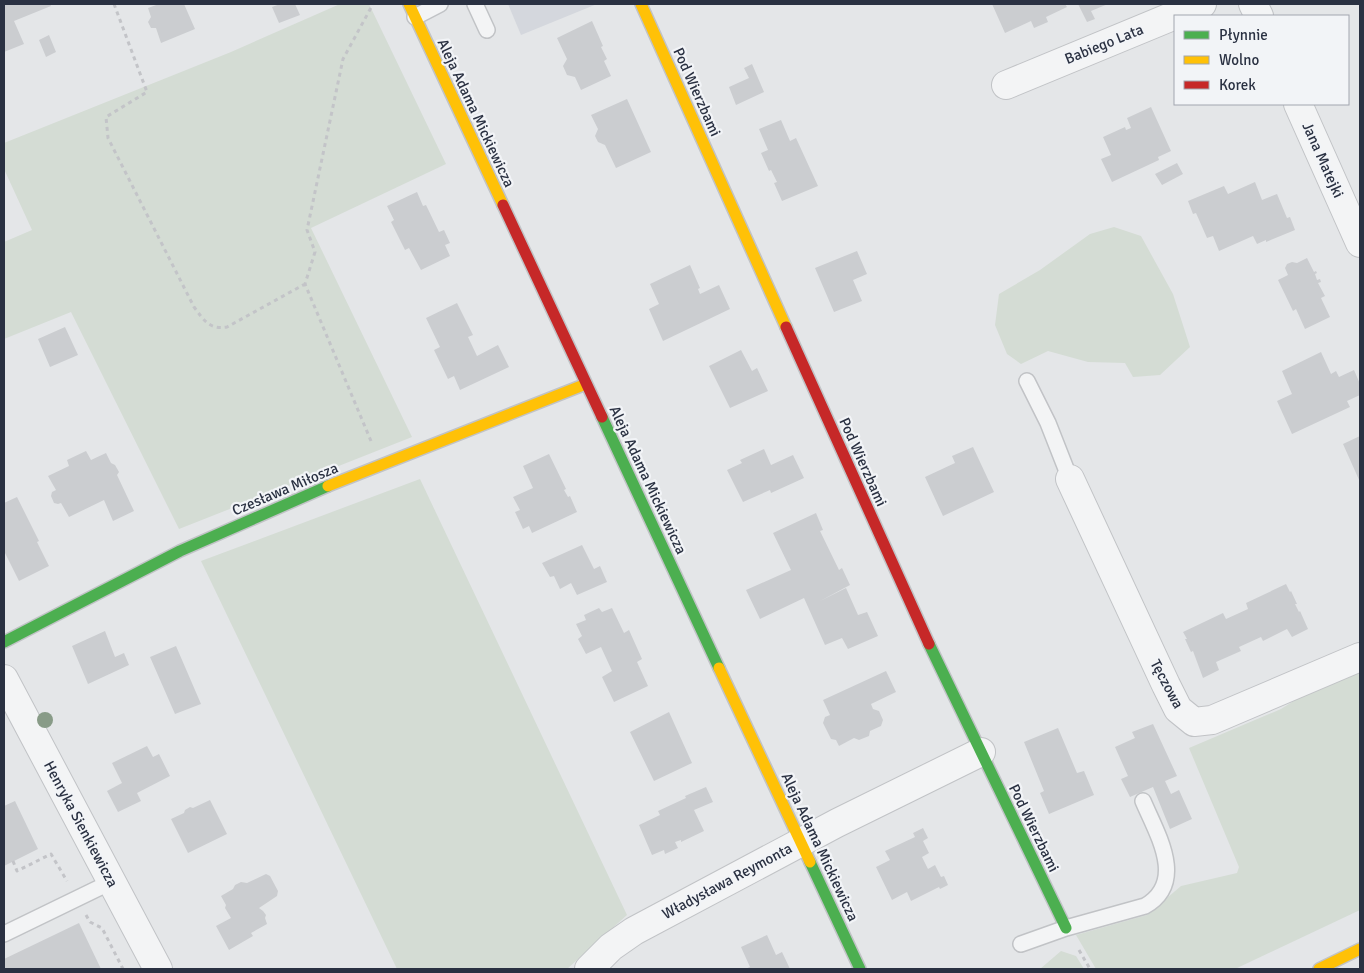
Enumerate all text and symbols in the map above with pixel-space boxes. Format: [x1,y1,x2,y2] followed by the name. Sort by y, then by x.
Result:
[1174,15,1349,105] legend
[1062,20,1146,68] street label: Babiego Lata
[1219,26,1268,44] text: Płynnie
[434,36,518,190] street label: Aleja Adama Mickiewicza
[669,45,725,139] street label: Pod Wierzbami
[1219,51,1260,69] text: Wolno
[1219,76,1256,94] text: Korek
[1298,119,1348,201] street label: Jana Matejki
[606,403,690,557] street label: Aleja Adama Mickiewicza
[835,415,891,509] street label: Pod Wierzbami
[229,459,341,519] street label: Czesława Miłosza
[1147,656,1187,712] street label: Tęczowa
[40,758,122,890] street label: Henryka Sienkiewicza
[778,770,862,924] street label: Aleja Adama Mickiewicza
[1005,781,1063,875] street label: Pod Wierzbami
[659,839,795,923] street label: Władysława Reymonta

